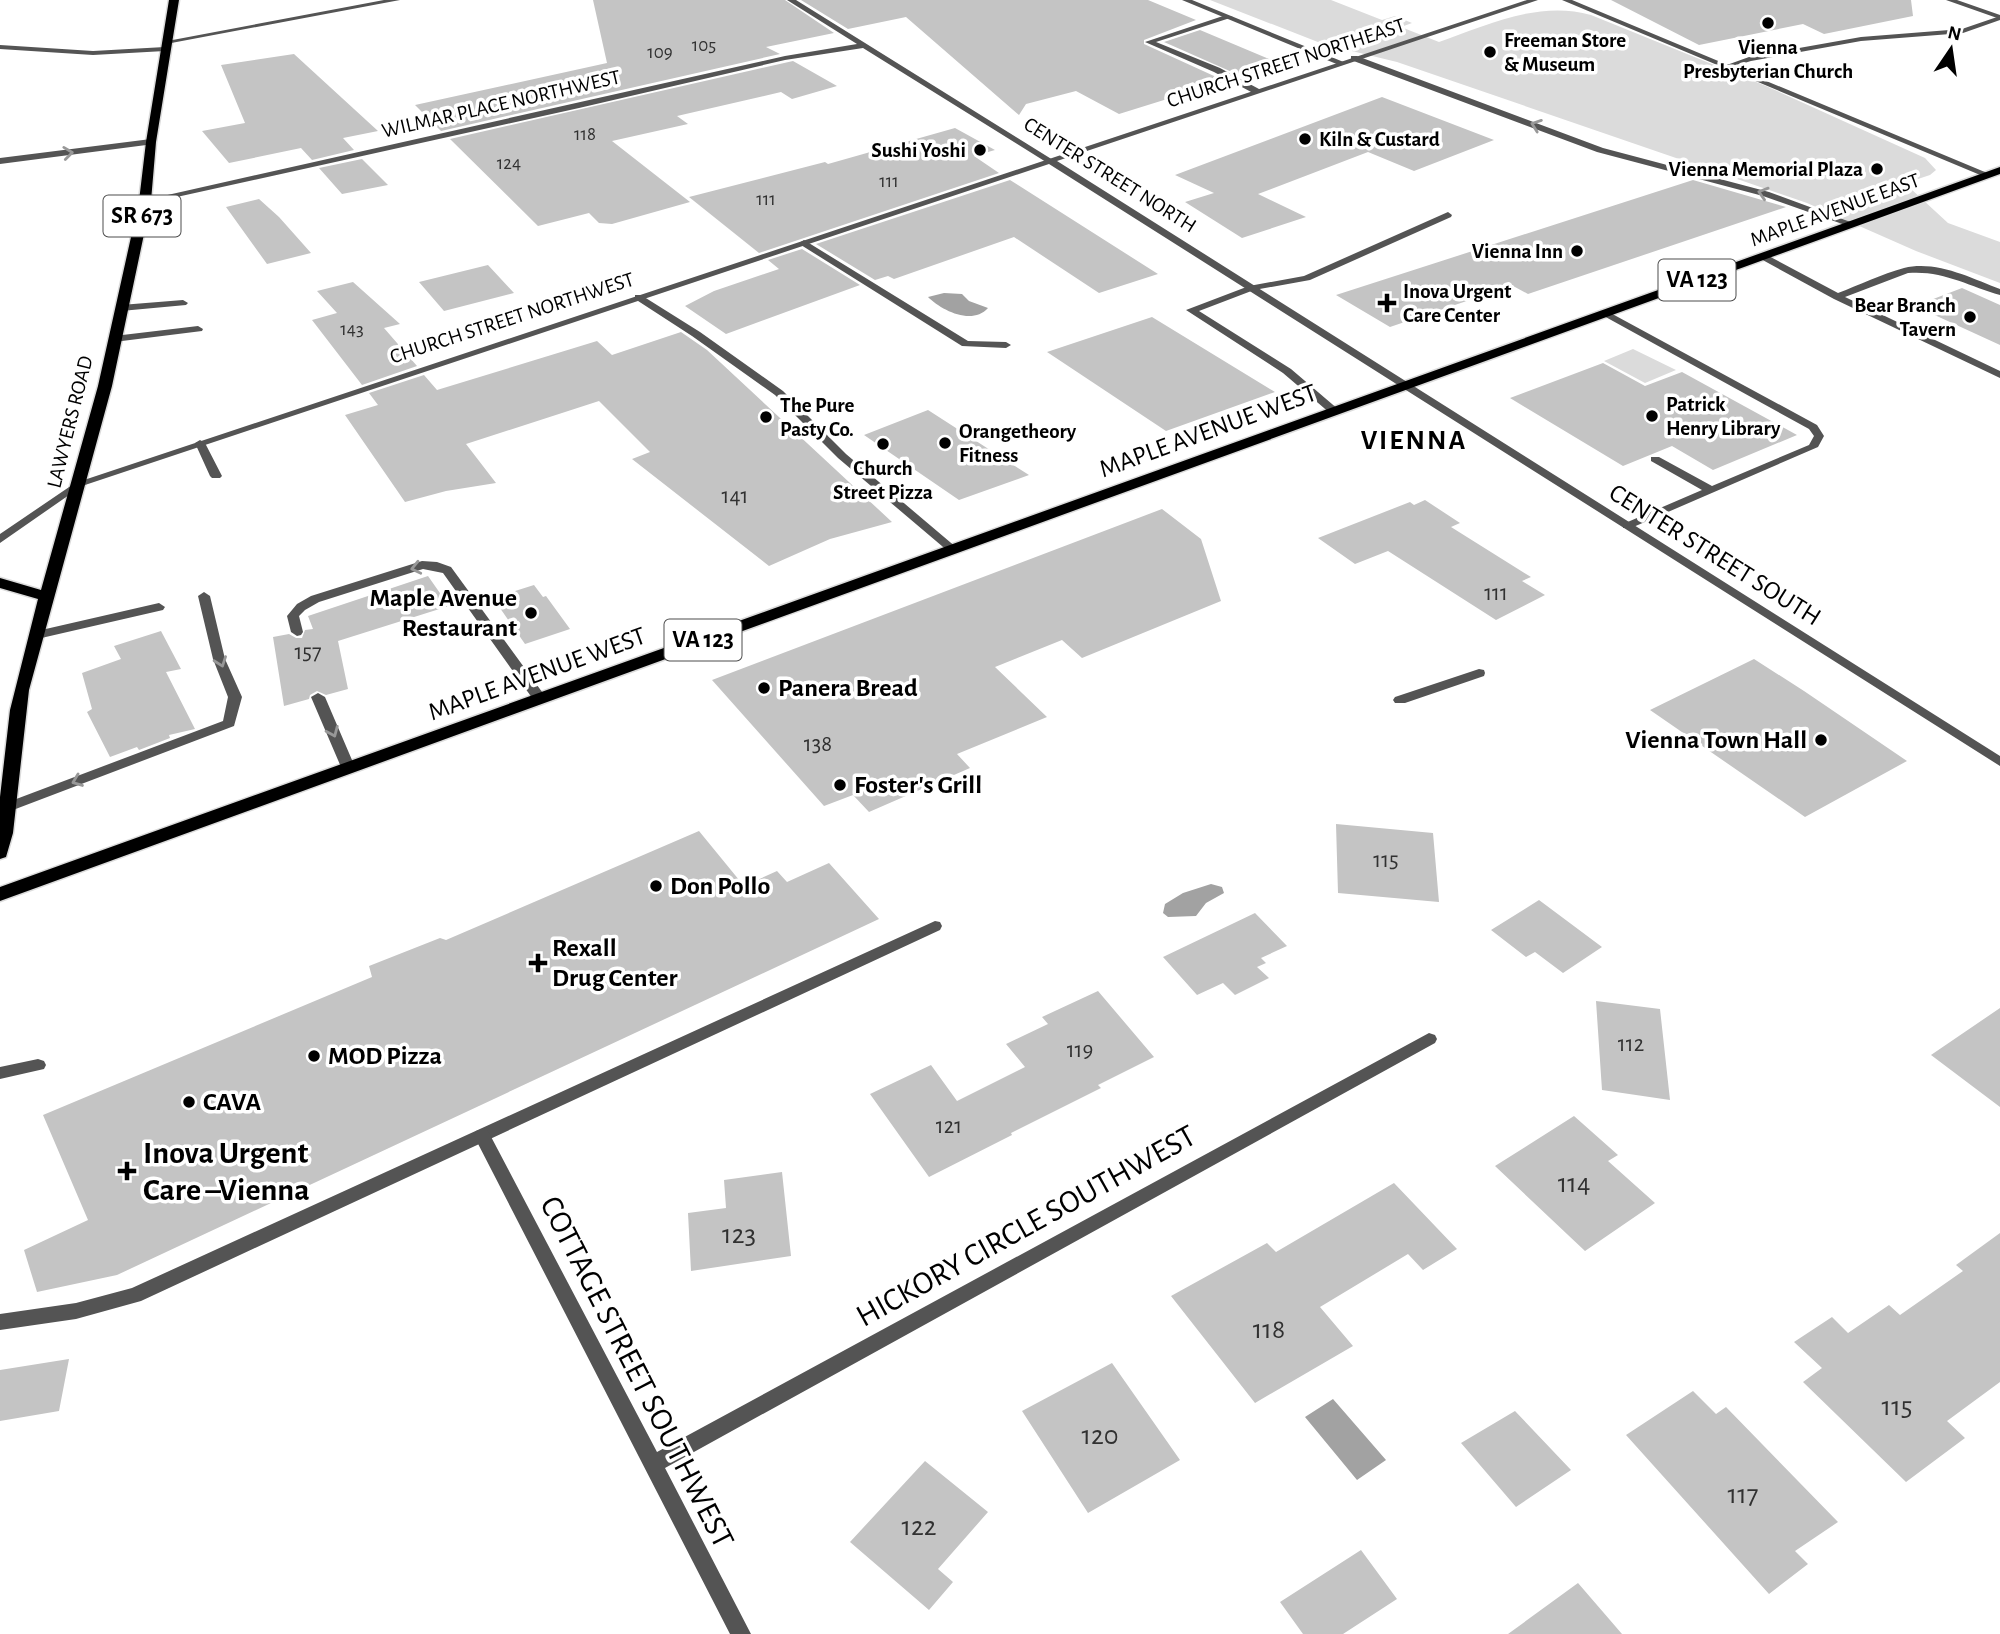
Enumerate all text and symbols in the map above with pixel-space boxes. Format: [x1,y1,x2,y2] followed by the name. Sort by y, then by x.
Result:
[1916,14,1986,84] north arrow
[1164,15,1408,111] street label: CHURCH STREET NORTHEAST
[1760,15,1776,31] marker: Vienna Presbyterian Church
[1946,23,1963,45] text: N
[1504,30,1626,75] place label: Freeman Store & Museum
[692,36,716,55] house number: 105
[1683,37,1853,82] place label: Vienna Presbyterian Church
[647,43,673,62] house number: 109
[1482,44,1498,60] marker: Freeman Store & Museum
[380,66,622,142] street label: WILMAR PLACE NORTHWEST
[1020,113,1200,237] street label: CENTER STREET NORTH
[1531,120,1543,134] one-way arrow
[574,125,596,144] house number: 118
[1319,129,1440,150] place label: Kiln & Custard
[1297,131,1313,147] marker: Kiln & Custard
[871,140,966,161] place label: Sushi Yoshi
[972,142,988,158] marker: Sushi Yoshi
[62,145,74,160] one-way arrow
[497,154,521,173] house number: 124
[1669,159,1863,180] place label: Vienna Memorial Plaza
[1869,161,1885,177] marker: Vienna Memorial Plaza
[1747,170,1923,250] street label: MAPLE AVENUE EAST
[879,172,899,191] house number: 111
[1757,187,1769,202] one-way arrow
[756,190,776,209] house number: 111
[104,196,180,236] road number: SR 673
[1472,241,1563,262] place label: Vienna Inn
[1569,243,1585,259] marker: Vienna Inn
[1658,260,1736,300] road number: VA 123
[387,269,637,367] street label: CHURCH STREET NORTHWEST
[1403,281,1511,326] place label: Inova Urgent Care Center
[1377,293,1397,313] marker: Inova Urgent Care Center
[1854,295,1956,340] place label: Bear Branch Tavern
[1962,309,1978,325] marker: Bear Branch Tavern
[340,320,364,339] house number: 143
[43,354,97,490] street label: LAWYERS ROAD
[1096,379,1321,482] street label: MAPLE AVENUE WEST
[1666,394,1781,439] place label: Patrick Henry Library
[780,395,855,440] place label: The Pure Pasty Co.
[1644,408,1660,424] marker: Patrick Henry Library
[758,409,774,425] marker: The Pure Pasty Co.
[959,421,1077,466] place label: Orangetheory Fitness
[1361,427,1467,455] district label: VIENNA
[937,435,953,451] marker: Orangetheory Fitness
[875,436,891,452] marker: Church Street Pizza
[833,458,933,503] place label: Church Street Pizza
[1605,479,1825,631] street label: CENTER STREET SOUTH
[722,485,748,508] house number: 141
[411,560,423,574] one-way arrow
[1484,582,1508,605] house number: 111
[369,585,517,641] place label: Maple Avenue Restaurant
[523,605,539,621] marker: Maple Avenue Restaurant
[664,620,742,660] road number: VA 123
[425,622,650,725] street label: MAPLE AVENUE WEST
[294,641,322,664] house number: 157
[213,656,227,668] one-way arrow
[778,675,918,701] place label: Panera Bread
[756,680,772,696] marker: Panera Bread
[325,725,339,737] one-way arrow
[1625,727,1807,753] place label: Vienna Town Hall
[1813,732,1829,748] marker: Vienna Town Hall
[804,733,832,756] house number: 138
[71,772,83,786] one-way arrow
[854,772,982,798] place label: Foster's Grill
[832,777,848,793] marker: Foster's Grill
[1373,849,1399,872] house number: 115
[670,873,770,899] place label: Don Pollo
[648,878,664,894] marker: Don Pollo
[552,935,678,991] place label: Rexall Drug Center
[530,955,546,971] marker: Rexall Drug Center
[1618,1033,1644,1056] house number: 112
[1067,1039,1093,1062] house number: 119
[328,1043,442,1069] place label: MOD Pizza
[306,1048,322,1064] marker: MOD Pizza
[203,1089,262,1115] place label: CAVA
[181,1094,197,1110] marker: CAVA
[936,1115,962,1138] house number: 121
[851,1119,1201,1333] street label: HICKORY CIRCLE SOUTHWEST
[143,1137,310,1206] place label: Inova Urgent Care –Vienna
[117,1161,137,1181] marker: Inova Urgent Care –Vienna
[1558,1170,1590,1198] house number: 114
[534,1191,740,1553] street label: COTTAGE STREET SOUTHWEST
[722,1221,756,1249] house number: 123
[1253,1316,1285,1344] house number: 118
[1882,1393,1912,1421] house number: 115
[1081,1422,1119,1450] house number: 120
[1728,1481,1758,1509] house number: 117
[901,1513,937,1541] house number: 122

